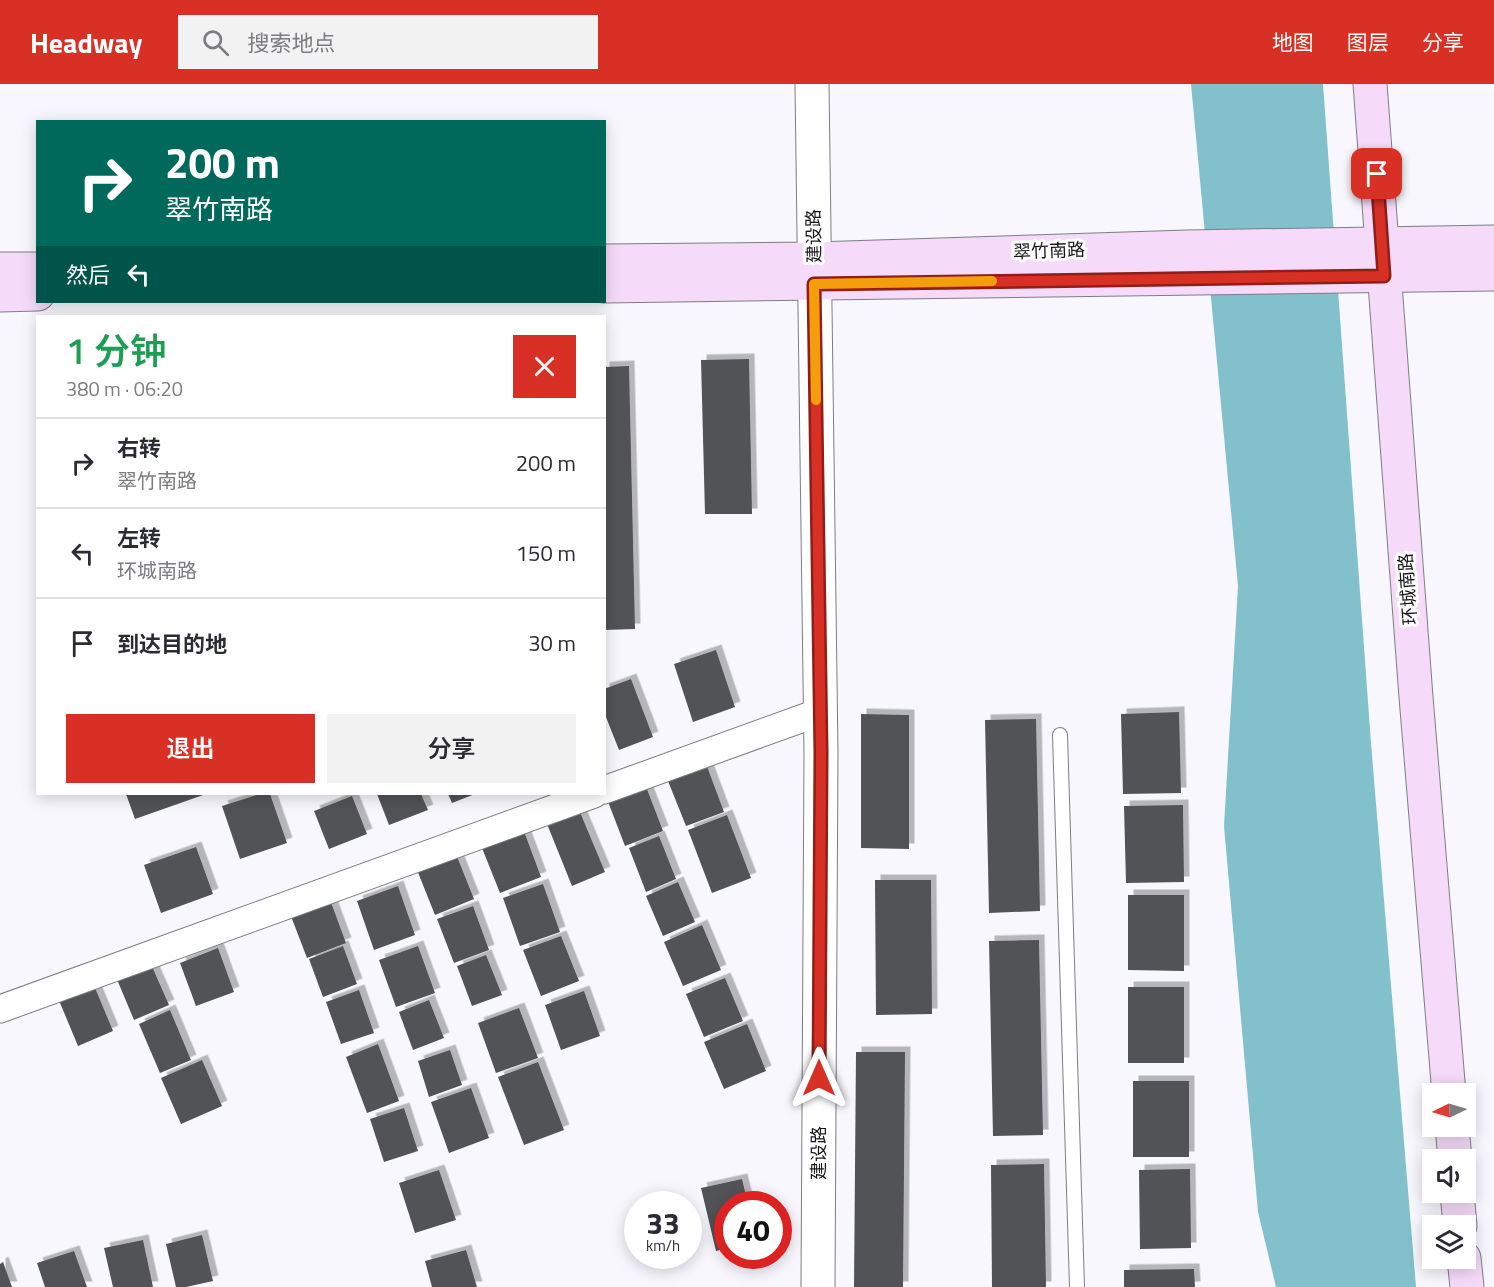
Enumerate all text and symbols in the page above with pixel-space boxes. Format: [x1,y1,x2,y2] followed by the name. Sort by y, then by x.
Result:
[178,15,598,69] search box
[30,21,142,64] text: Headway
[199,26,232,59] icon: search
[247,26,336,60] text: 搜索地点
[1272,26,1314,58] text: 地图
[1347,26,1389,58] text: 图层
[1422,26,1464,58] text: 分享
[165,130,280,194] text: 200 m
[66,144,144,222] icon: right
[1351,148,1402,199] pin
[1360,157,1393,190] icon: arrive
[165,188,273,229] text: 翠竹南路
[800,209,827,263] street label: 建设路
[1013,236,1085,265] street label: 翠竹南路
[66,258,110,292] text: 然后
[122,258,155,291] icon: left
[66,323,166,378] text: 1 分钟
[513,335,576,398] button: close
[66,373,183,404] text: 380 m · 06:20
[117,431,161,465] text: 右转
[516,446,576,480] text: 200 m
[66,447,99,480] icon: right
[117,465,197,496] text: 翠竹南路
[117,521,161,555] text: 左转
[516,536,576,570] text: 150 m
[66,537,99,570] icon: left
[1392,552,1423,626] street label: 环城南路
[117,555,197,586] text: 环城南路
[528,626,576,660] text: 30 m
[66,627,99,660] icon: arrive
[117,627,227,661] text: 到达目的地
[66,714,315,783] button: 退出
[327,714,576,783] button: 分享
[787,1046,851,1110] position arrow
[1422,1083,1476,1137] north arrow
[1422,1083,1476,1269] map controls
[805,1126,832,1180] street label: 建设路
[1422,1149,1476,1203] button: sound
[714,1191,792,1269] speed limit sign: 40
[646,1200,680,1246] text: 33
[1422,1215,1476,1269] button: layers
[646,1234,680,1257] text: km/h

